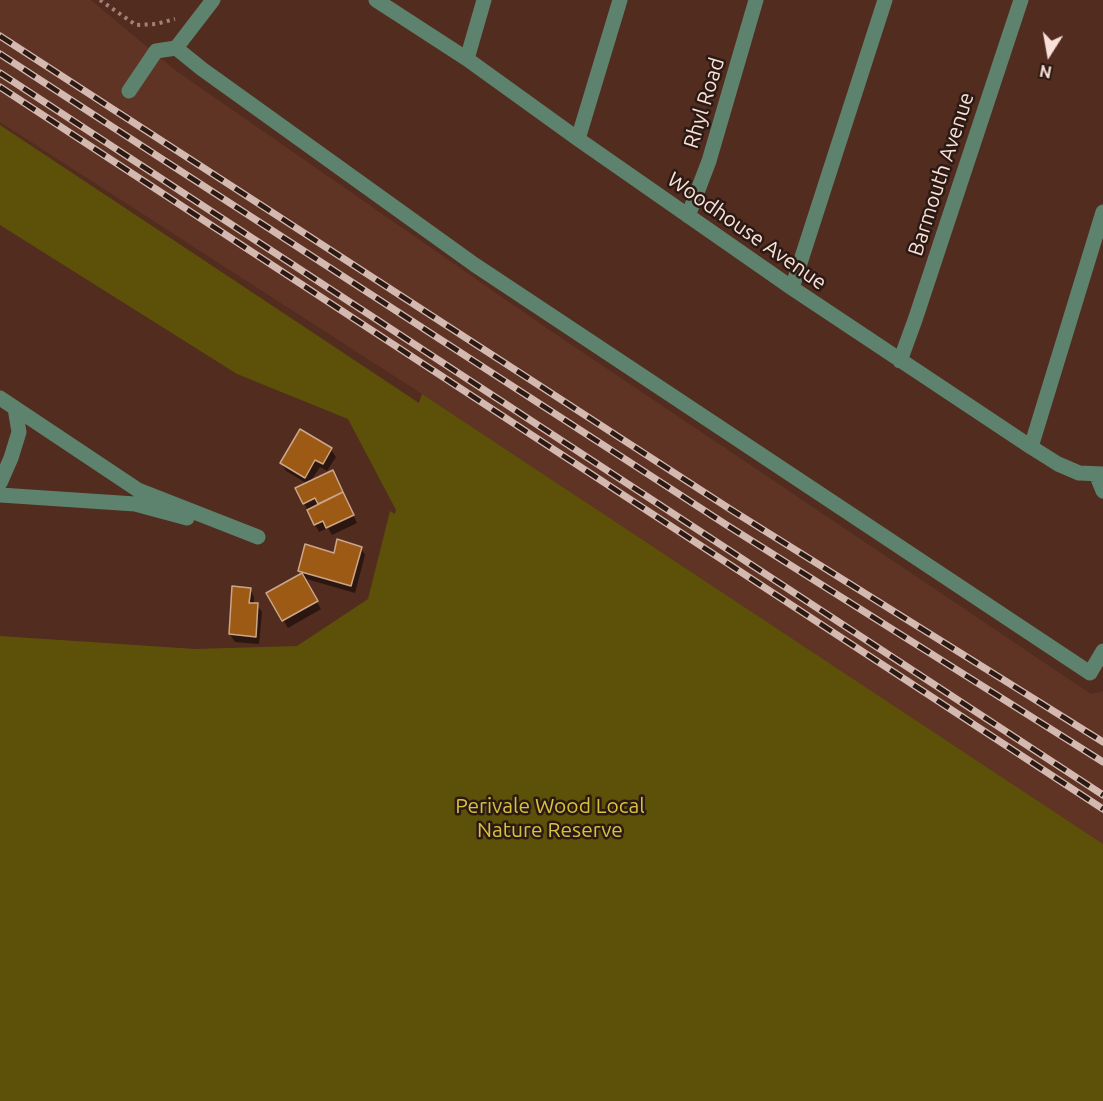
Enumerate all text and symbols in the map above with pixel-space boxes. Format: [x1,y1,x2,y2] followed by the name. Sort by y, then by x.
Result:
[1019,24,1079,84] north arrow
[678,55,730,151] street label: Rhyl Road
[1038,62,1053,82] text: N
[903,89,979,259] street label: Barmouth Avenue
[663,167,831,295] street label: Woodhouse Avenue
[455,793,645,843] park label: Perivale Wood Local Nature Reserve

